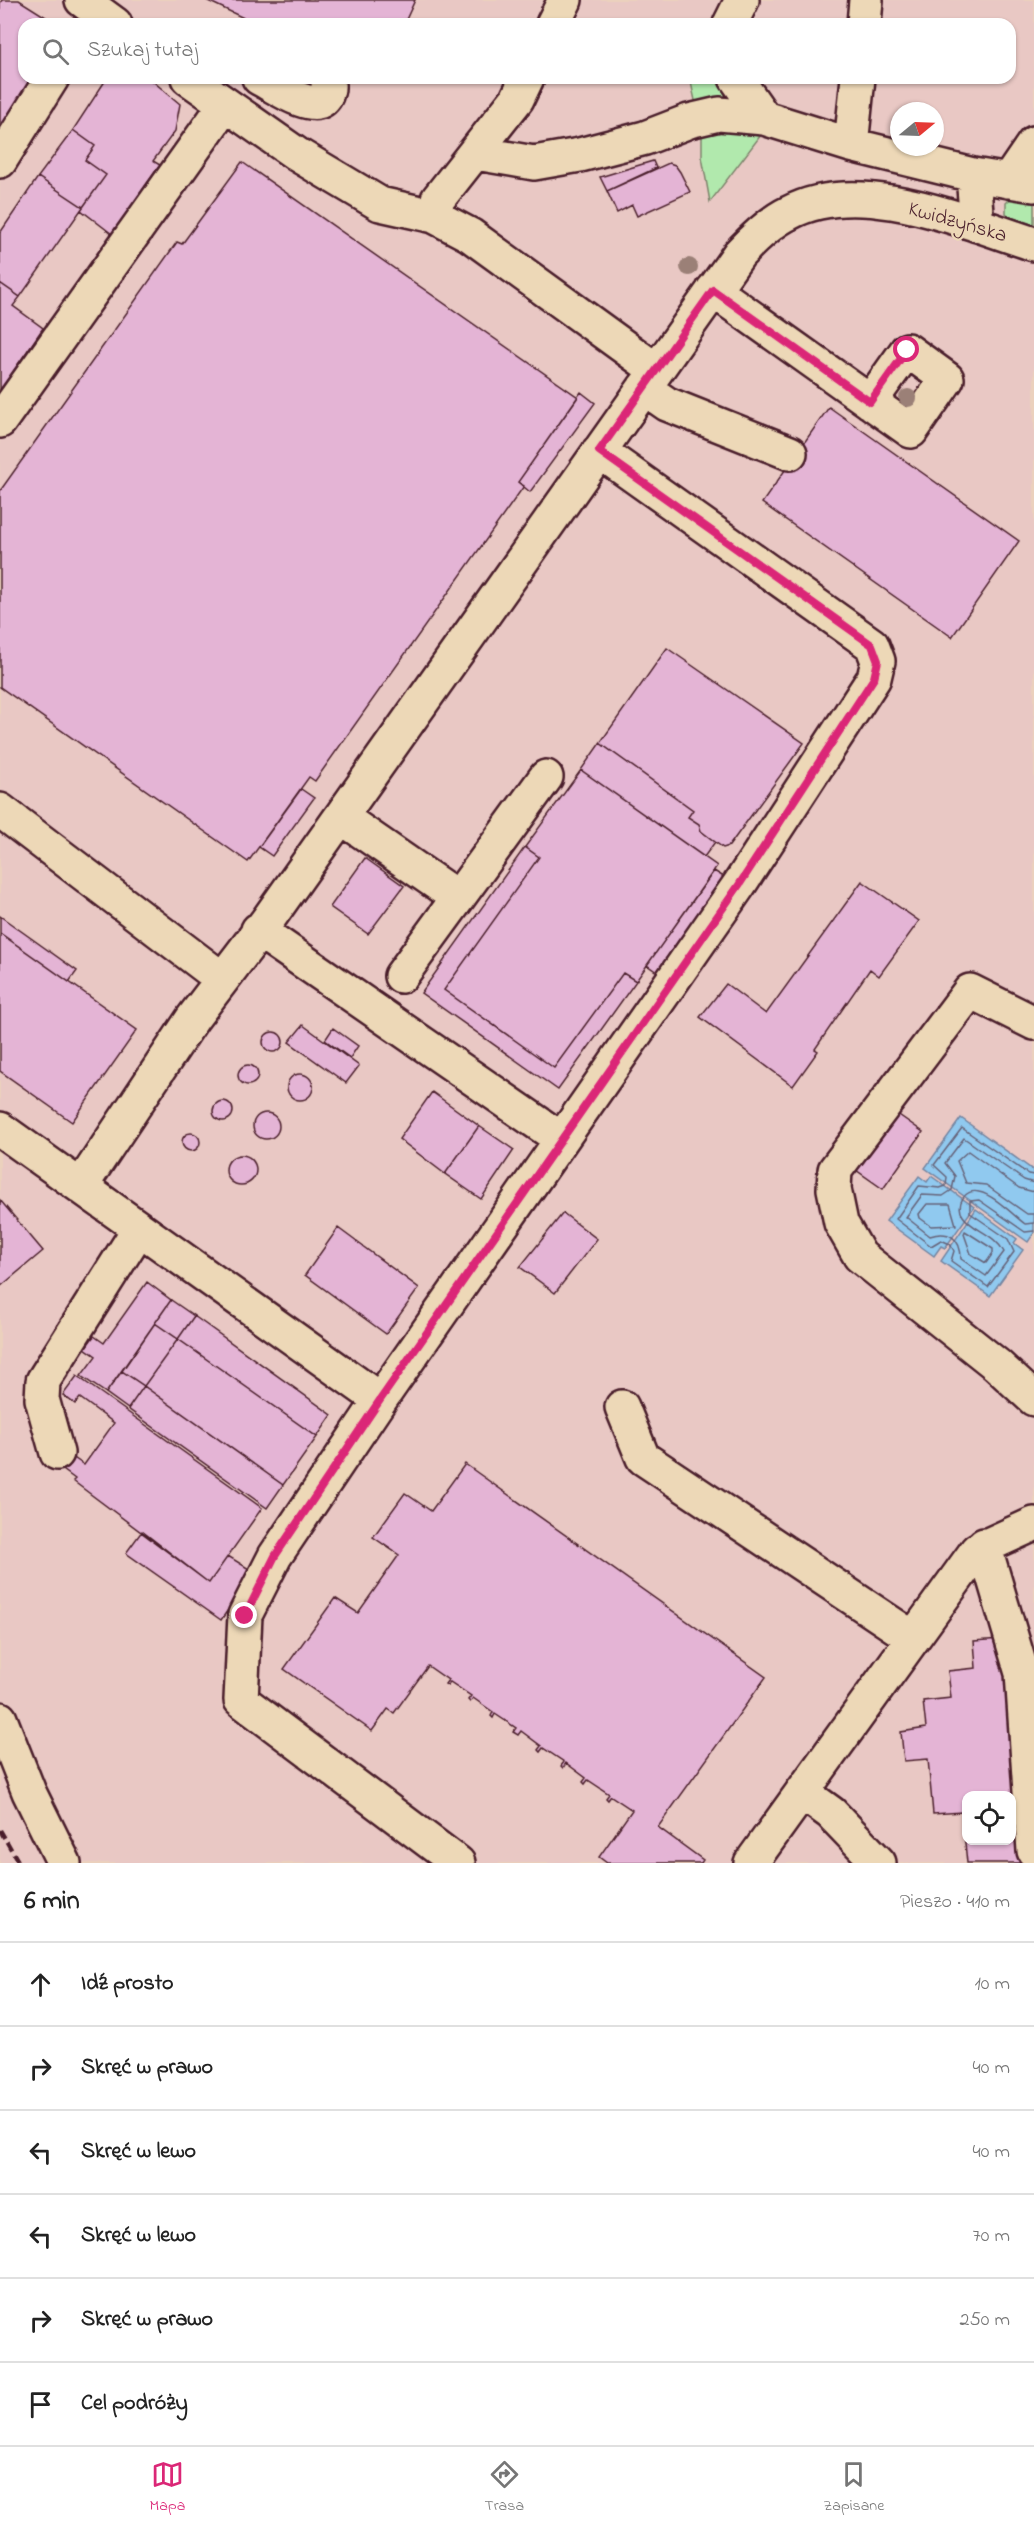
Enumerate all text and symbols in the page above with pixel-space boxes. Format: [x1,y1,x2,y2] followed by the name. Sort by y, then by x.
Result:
[18,18,1016,84] search box
[39,35,72,68] icon: search
[87,35,198,67] text: Szukaj tutaj
[890,102,944,156] north arrow
[904,194,1010,253] street label: Kwidzyńska
[893,336,919,362] route start
[231,1602,257,1628] route end
[962,1791,1016,1845] map controls
[962,1791,1016,1845] button: locate
[24,1883,80,1921] text: 6 min
[900,1888,1010,1917] text: Pieszo · 410 m
[24,1968,57,2001] icon: ahead
[81,1968,174,2000] text: Idź prosto
[974,1970,1010,1999] text: 10 m
[24,2052,57,2085] icon: right
[81,2052,213,2084] text: Skręć w prawo
[973,2054,1010,2083] text: 40 m
[24,2136,57,2169] icon: left
[81,2136,196,2168] text: Skręć w lewo
[973,2138,1010,2167] text: 40 m
[24,2220,57,2253] icon: left
[81,2220,196,2252] text: Skręć w lewo
[973,2222,1010,2251] text: 70 m
[24,2304,57,2337] icon: right
[81,2304,213,2336] text: Skręć w prawo
[959,2306,1010,2335] text: 250 m
[24,2388,57,2421] icon: arrive
[81,2388,188,2420] text: Cel podróży
[150,2458,185,2518] tab: Mapa
[484,2458,524,2518] tab: Trasa
[823,2458,884,2518] tab: Zapisane

